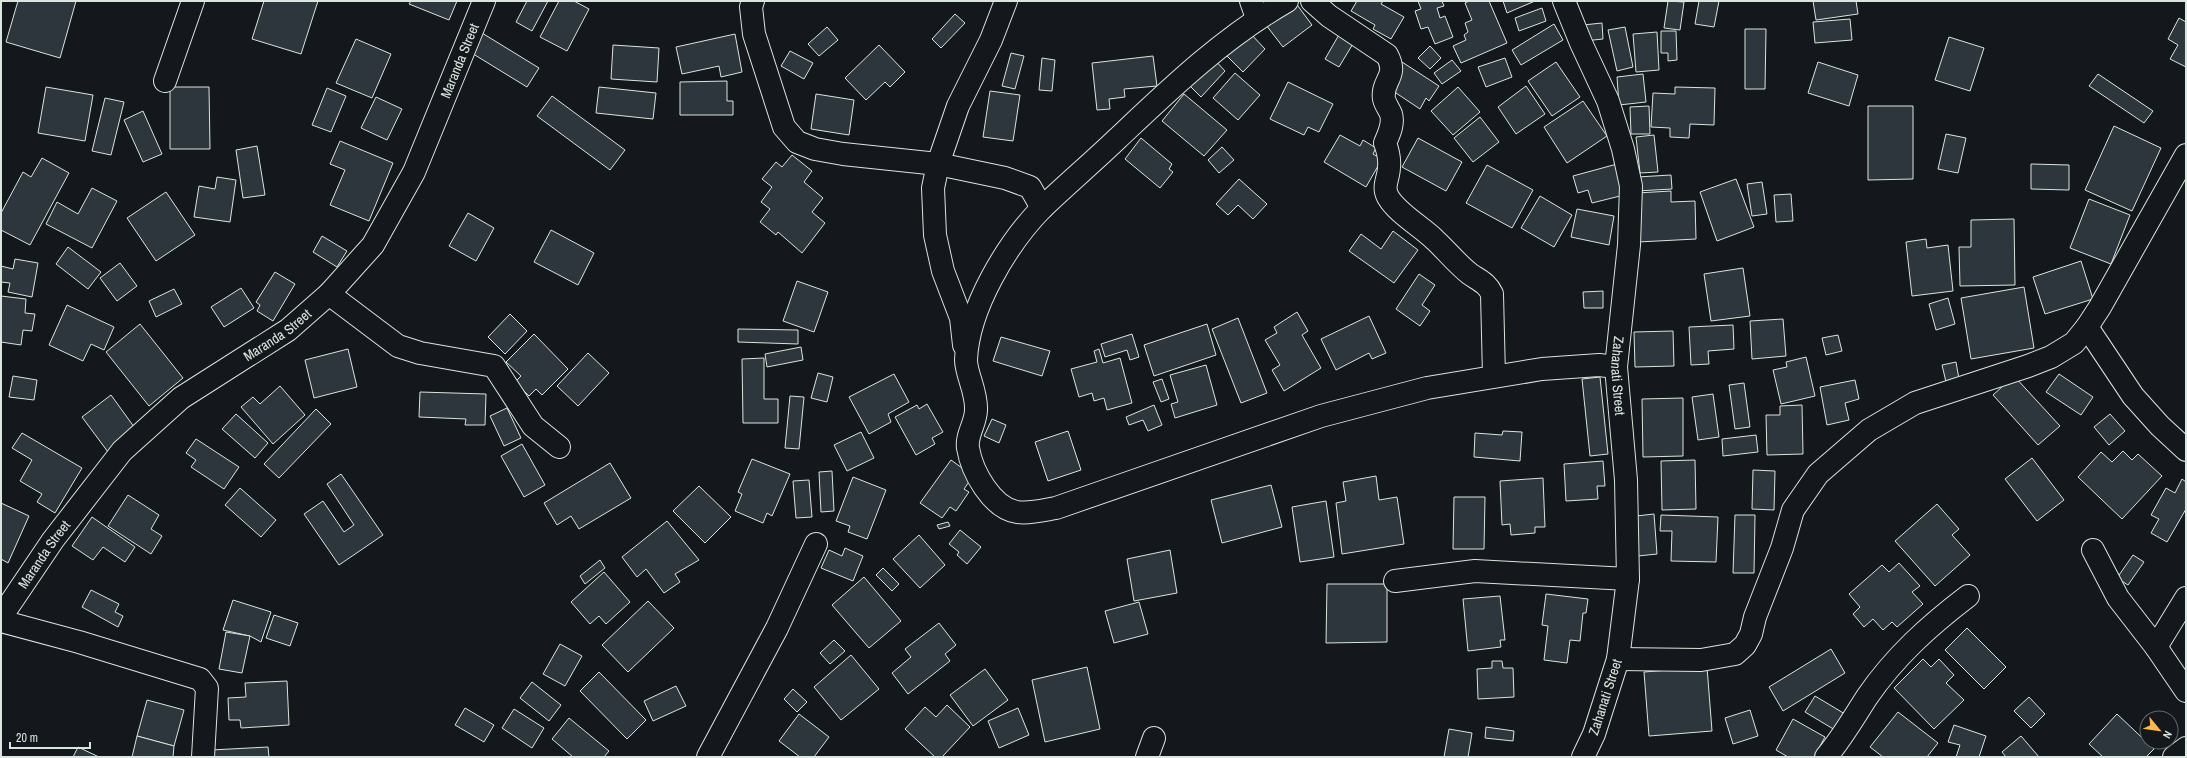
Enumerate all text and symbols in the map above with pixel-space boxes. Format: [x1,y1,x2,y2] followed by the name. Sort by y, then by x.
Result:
[436,21,483,101] street label: Maranda Street
[240,305,315,365] street label: Maranda Street
[1607,335,1629,416] street label: Zahanati Street
[14,517,74,592] street label: Maranda Street
[1584,657,1626,737] street label: Zahanati Street
[2139,710,2179,750] north arrow
[10,724,90,750] scale bar
[2160,729,2175,741] text: N
[16,730,38,746] text: 20 m

